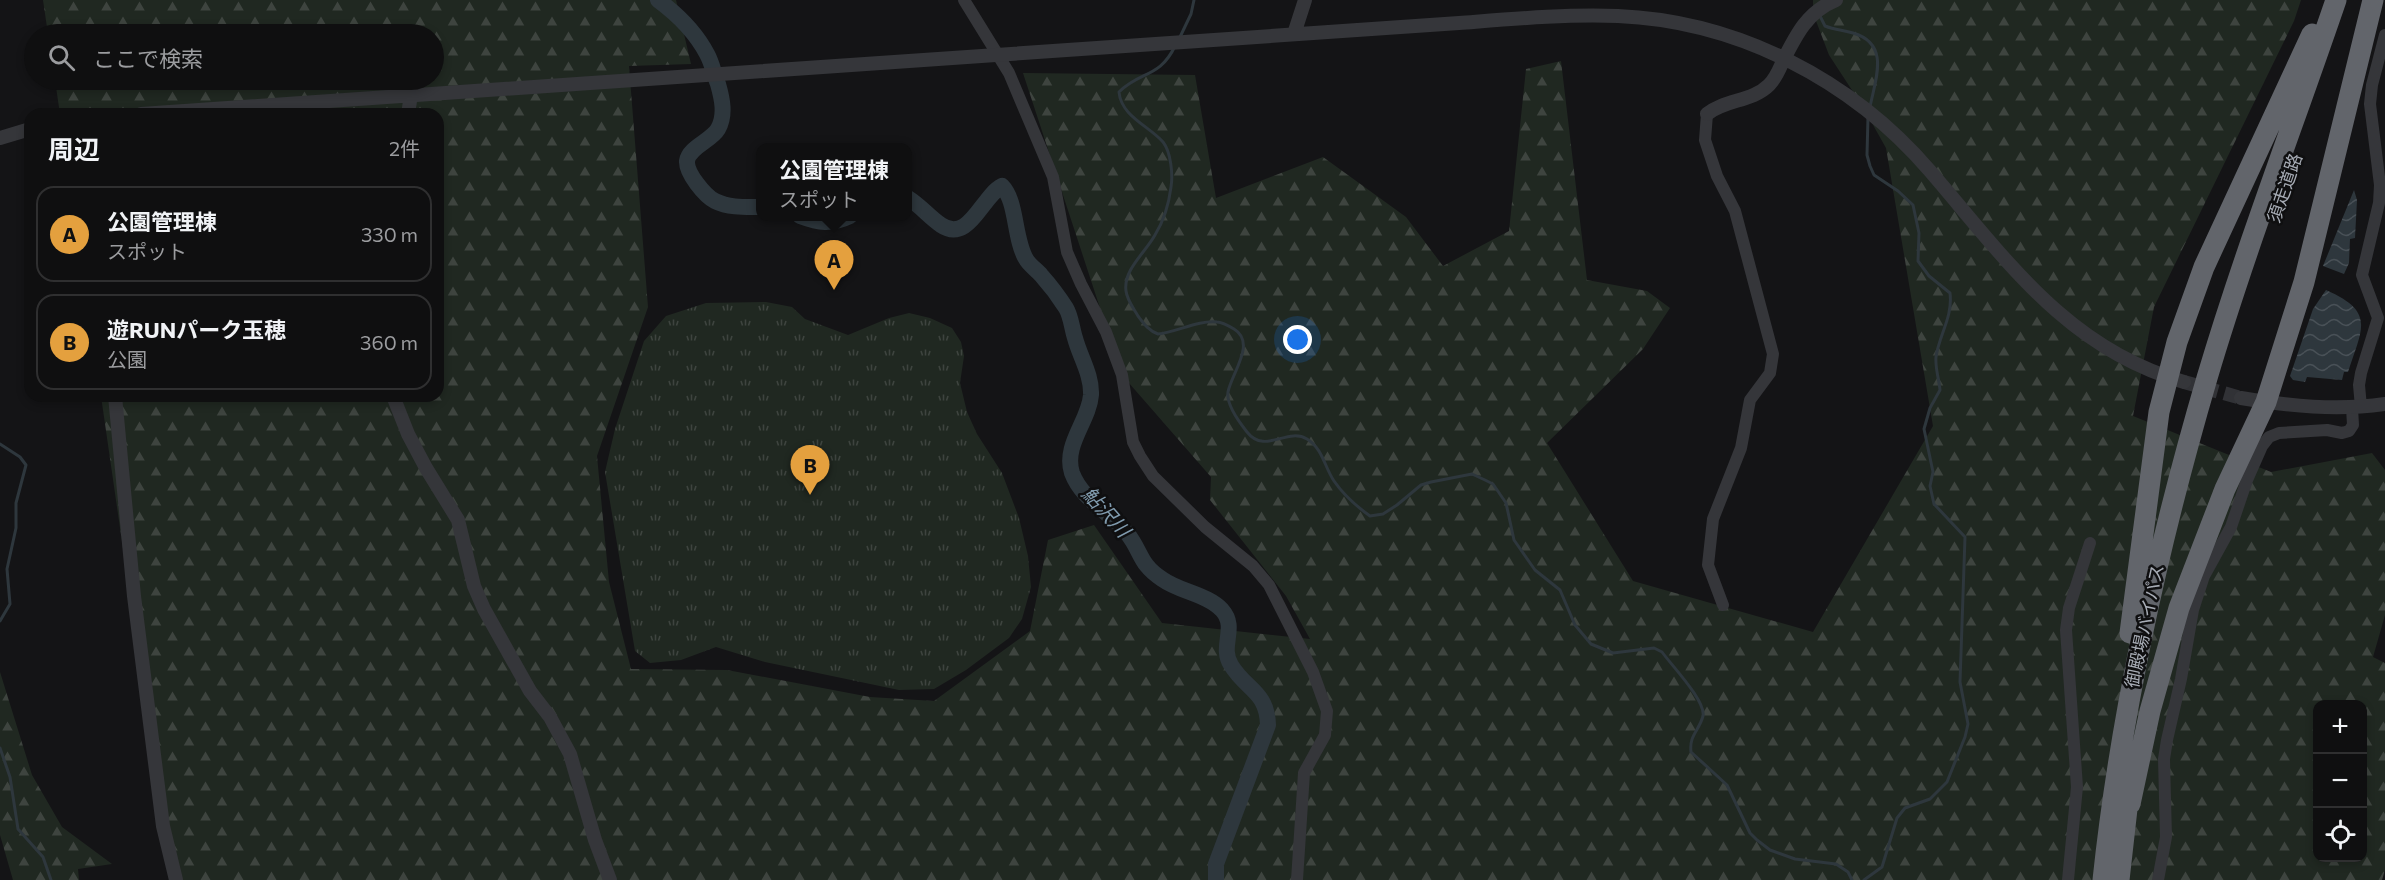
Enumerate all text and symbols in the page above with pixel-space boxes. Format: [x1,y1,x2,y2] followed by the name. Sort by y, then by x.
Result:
[24,24,444,90] search box
[45,41,78,74] icon: search
[93,45,203,72] text: ここで検索
[48,133,100,164] text: 周辺
[389,136,420,160] text: 2件
[756,143,912,221] popup
[2262,150,2306,225] street label: 須走道路
[779,156,889,183] text: 公園管理棟
[779,187,859,211] text: スポット
[107,208,217,235] text: 公園管理棟
[62,222,77,246] text: A
[361,222,418,246] text: 330 m
[107,239,187,263] text: スポット
[814,240,854,290] pin: A
[107,316,286,343] text: 遊RUNパーク玉穂
[1283,325,1312,354] your location
[63,330,76,354] text: B
[360,330,418,354] text: 360 m
[107,347,147,371] text: 公園
[790,446,830,495] pin: B
[1078,481,1137,543] water label: 鮎沢川
[2120,562,2168,690] street label: 御殿場バイパス
[2313,700,2367,862] map controls
[2313,700,2367,754] button: +
[2313,754,2367,808] button: −
[2313,808,2367,862] button: locate

